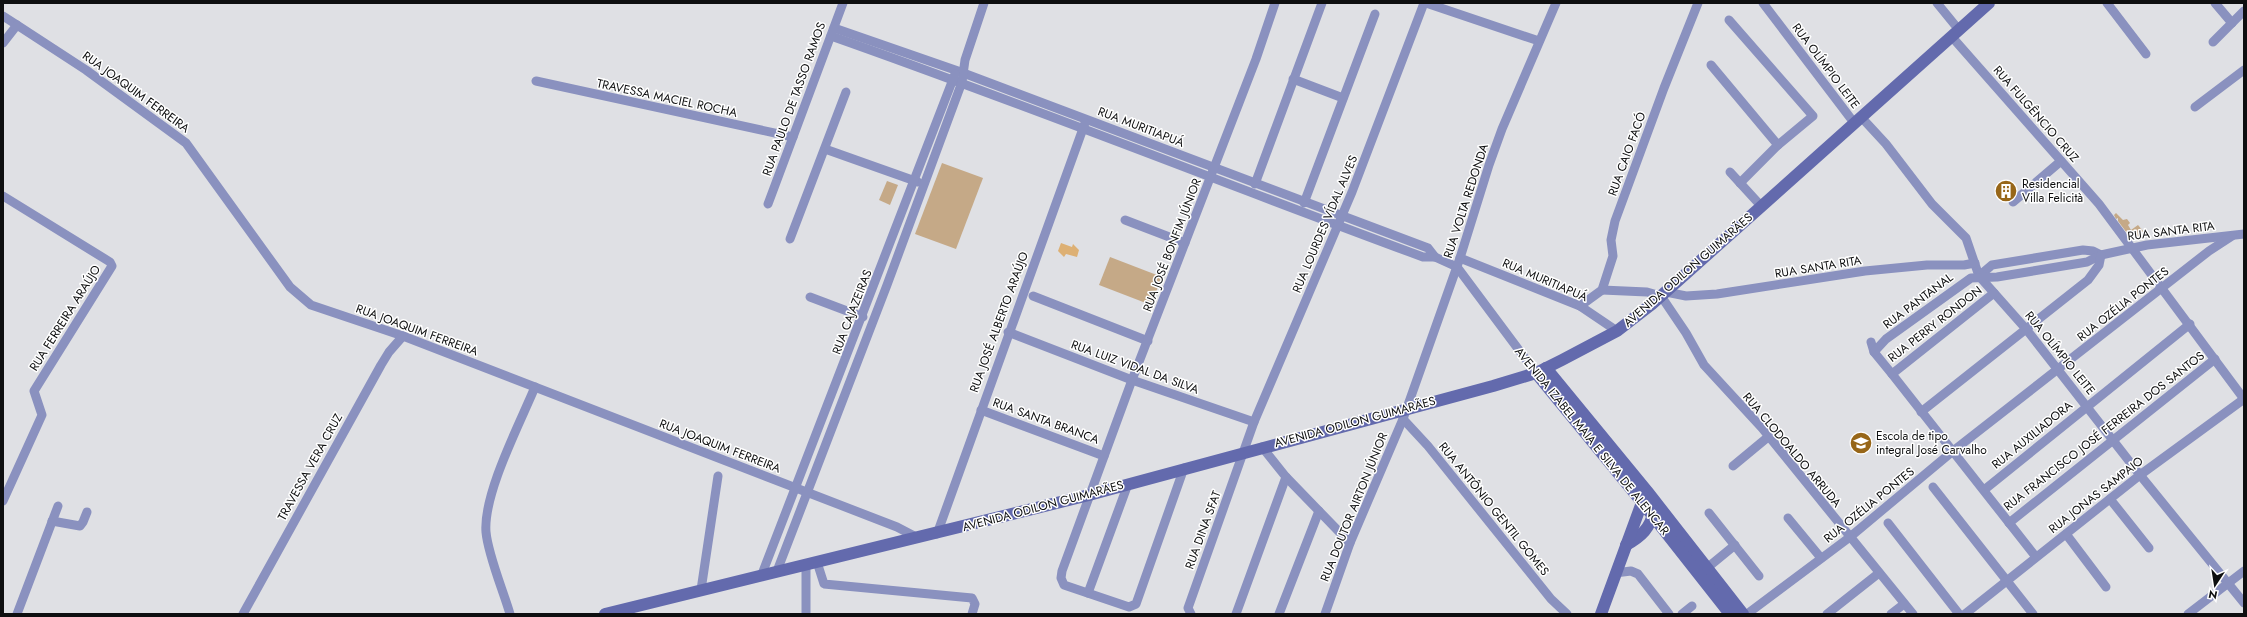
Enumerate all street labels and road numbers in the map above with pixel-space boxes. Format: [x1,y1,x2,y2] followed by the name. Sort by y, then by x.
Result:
[758,19,830,178] street label: RUA PAULO DE TASSO RAMOS
[1788,19,1864,113] street label: RUA OLÍMPIO LEITE
[79,47,193,137] street label: RUA JOAQUIM FERREIRA
[1989,62,2083,167] street label: RUA FULGÊNCIO CRUZ
[595,74,739,122] street label: TRAVESSA MACIEL ROCHA
[1095,102,1187,152] street label: RUA MURITIAPUÁ
[1603,110,1651,198] street label: RUA CAIO FACÓ
[1439,141,1493,261] street label: RUA VOLTA REDONDA
[1288,152,1362,296] street label: RUA LOURDES VÍDAL ALVES
[1138,175,1206,314] street label: RUA JOSÉ BONFIM JÚNIOR
[1619,208,1757,331] street label: AVENIDA ODILON GUIMARÃES
[2127,217,2216,245] street label: RUA SANTA RITA
[965,249,1033,395] street label: RUA JOSÉ ALBERTO ARAÚJO
[1773,251,1863,283] street label: RUA SANTA RITA
[1500,254,1591,306] street label: RUA MURITIAPUÁ
[25,261,105,375] street label: RUA FERREIRA ARAÚJO
[2073,262,2173,346] street label: RUA OZÉLIA PONTES
[828,266,877,357] street label: RUA CAJAZEIRAS
[1879,268,1957,333] street label: RUA PANTANAL
[1884,281,1986,367] street label: RUA PERRY RONDON
[353,300,481,361] street label: RUA JOAQUIM FERREIRA
[2021,307,2099,399] street label: RUA OLÍMPIO LEITE
[1068,335,1202,399] street label: RUA LUIZ VIDAL DA SILVA
[1510,343,1674,539] street label: AVENIDA IZABEL MAIA E SILVA DE ALENCAR
[2000,347,2209,515] street label: RUA FRANCISCO JOSÉ FERREIRA DOS SANTOS
[1739,389,1846,511] street label: RUA CLODOALDO ARRUDA
[1272,392,1438,452] street label: AVENIDA ODILON GUIMARÃES
[990,393,1102,449] street label: RUA SANTA BRANCA
[1988,397,2076,473] street label: RUA AUXILIADORA
[273,410,347,524] street label: TRAVESSA VERA CRUZ
[657,415,783,478] street label: RUA JOAQUIM FERREIRA
[1316,429,1392,584] street label: RUA DOUTOR AIRTON JÚNIOR
[1434,438,1554,580] street label: RUA ANTÔNIO GENTIL GOMES
[2045,452,2147,538] street label: RUA JONAS SAMPAIO
[1820,463,1919,547] street label: RUA OZÉLIA PONTES
[960,476,1126,536] street label: AVENIDA ODILON GUIMARÃES
[1181,488,1226,572] street label: RUA DINA SFAT

